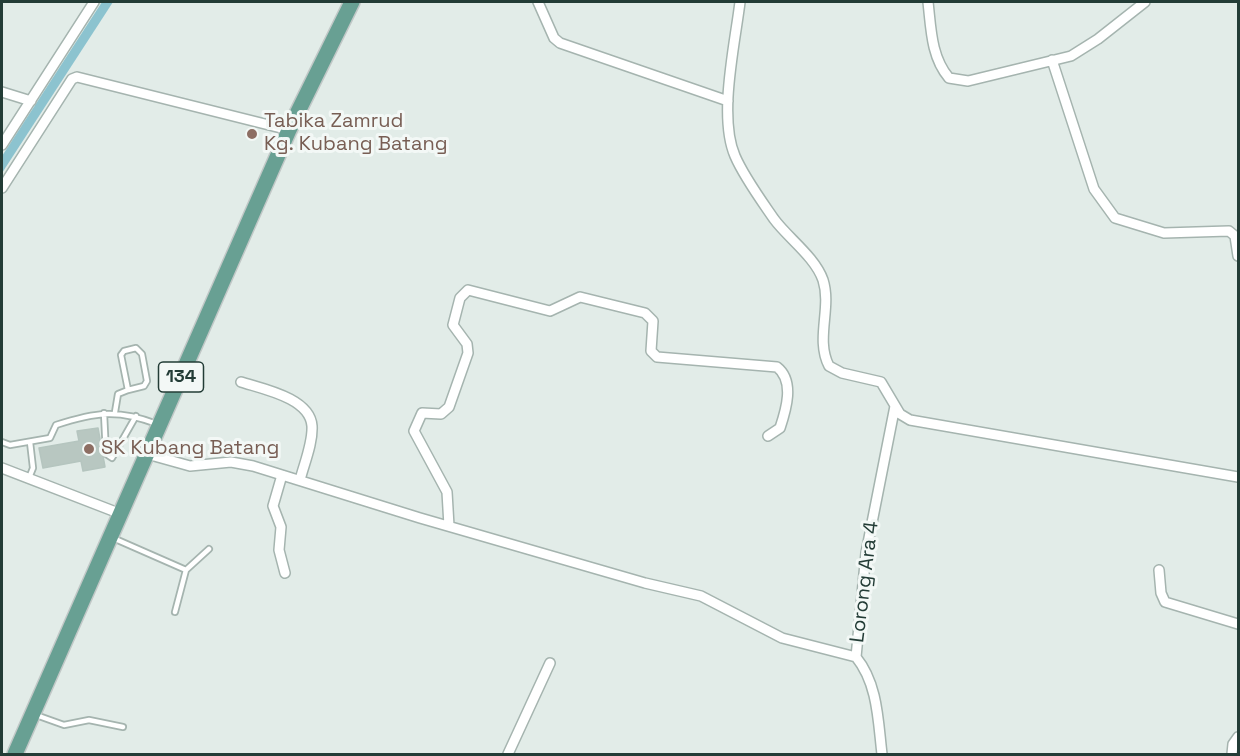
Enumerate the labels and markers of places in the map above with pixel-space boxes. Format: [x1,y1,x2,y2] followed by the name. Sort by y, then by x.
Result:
[264,110,448,157] place label: Tabika Zamrud Kg. Kubang Batang
[245,127,259,141] marker: Tabika Zamrud Kg. Kubang Batang
[101,437,279,461] place label: SK Kubang Batang
[82,442,96,456] marker: SK Kubang Batang

